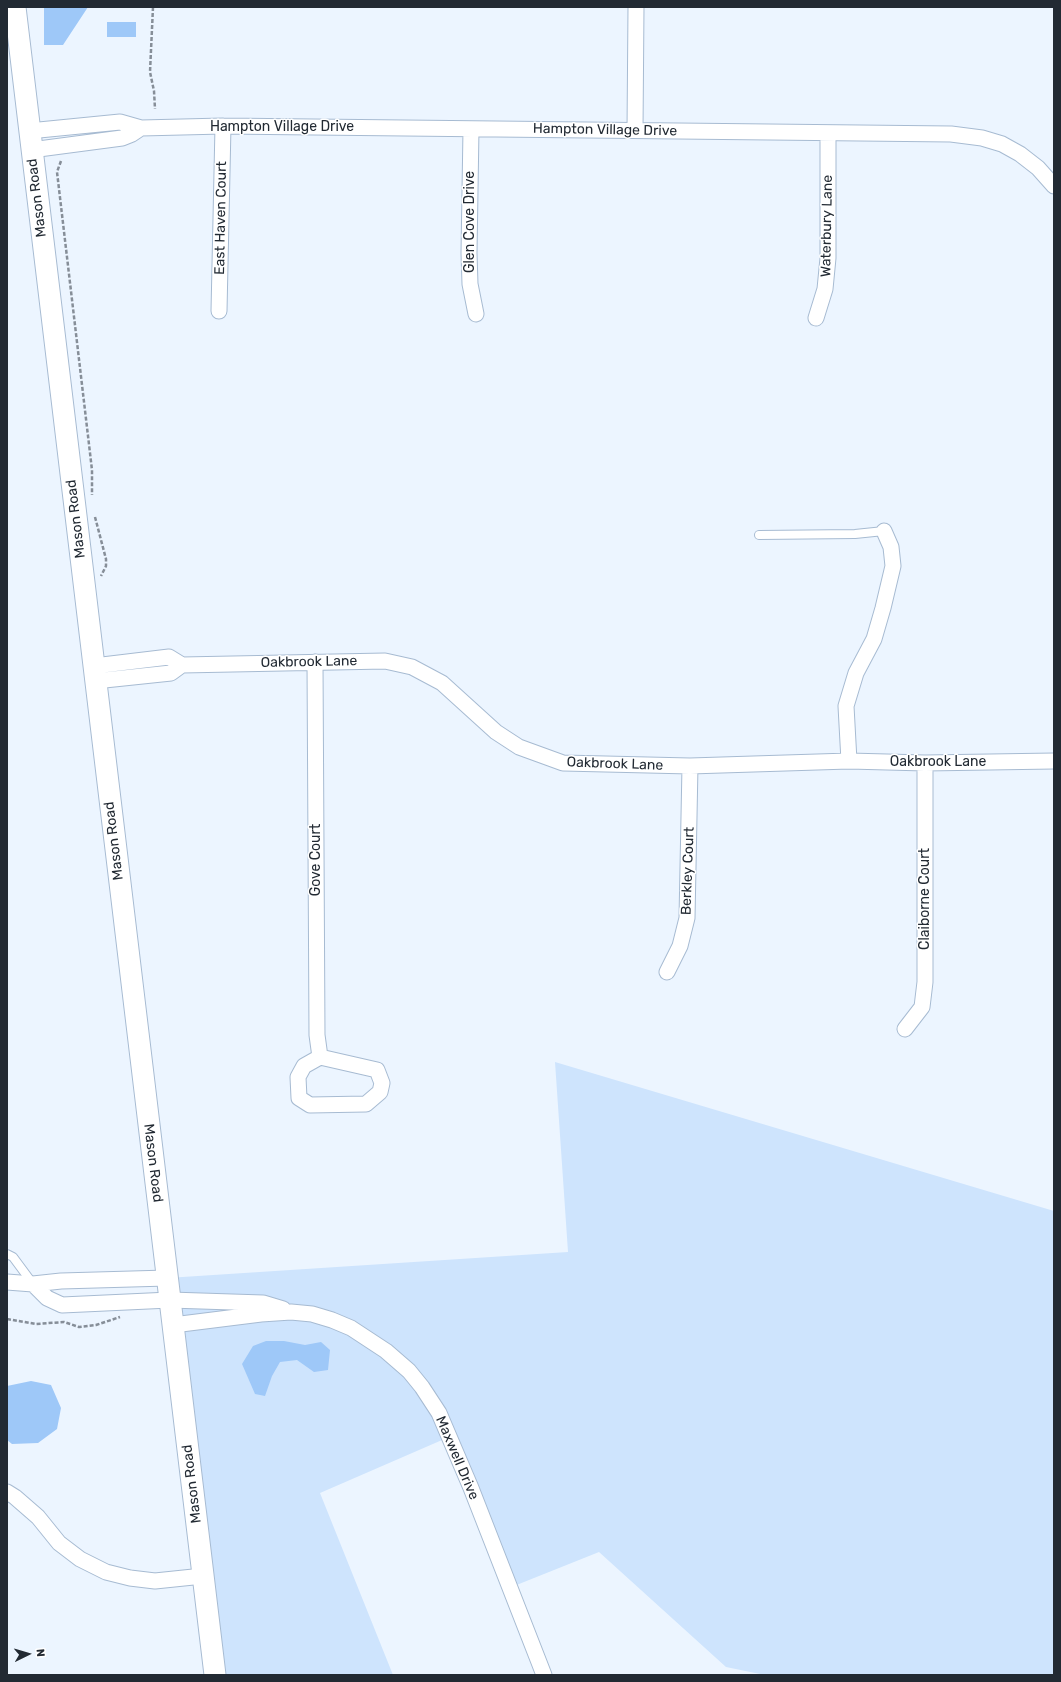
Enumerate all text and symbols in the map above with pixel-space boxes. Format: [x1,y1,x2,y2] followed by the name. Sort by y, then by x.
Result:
[210,119,354,135] street label: Hampton Village Drive
[533,120,677,140] street label: Hampton Village Drive
[24,158,50,238] street label: Mason Road
[212,161,230,275] street label: East Haven Court
[462,171,478,273] street label: Glen Cove Drive
[818,175,836,277] street label: Waterbury Lane
[63,479,89,559] street label: Mason Road
[261,653,357,671] street label: Oakbrook Lane
[566,754,664,774] street label: Oakbrook Lane
[890,754,986,770] street label: Oakbrook Lane
[101,801,127,881] street label: Mason Road
[308,824,324,896] street label: Gove Court
[678,827,698,915] street label: Berkley Court
[917,848,933,950] street label: Claiborne Court
[140,1123,166,1203] street label: Mason Road
[432,1414,482,1502] street label: Maxwell Drive
[179,1444,205,1524] street label: Mason Road
[8,1634,48,1674] north arrow
[34,1648,47,1657] text: N

